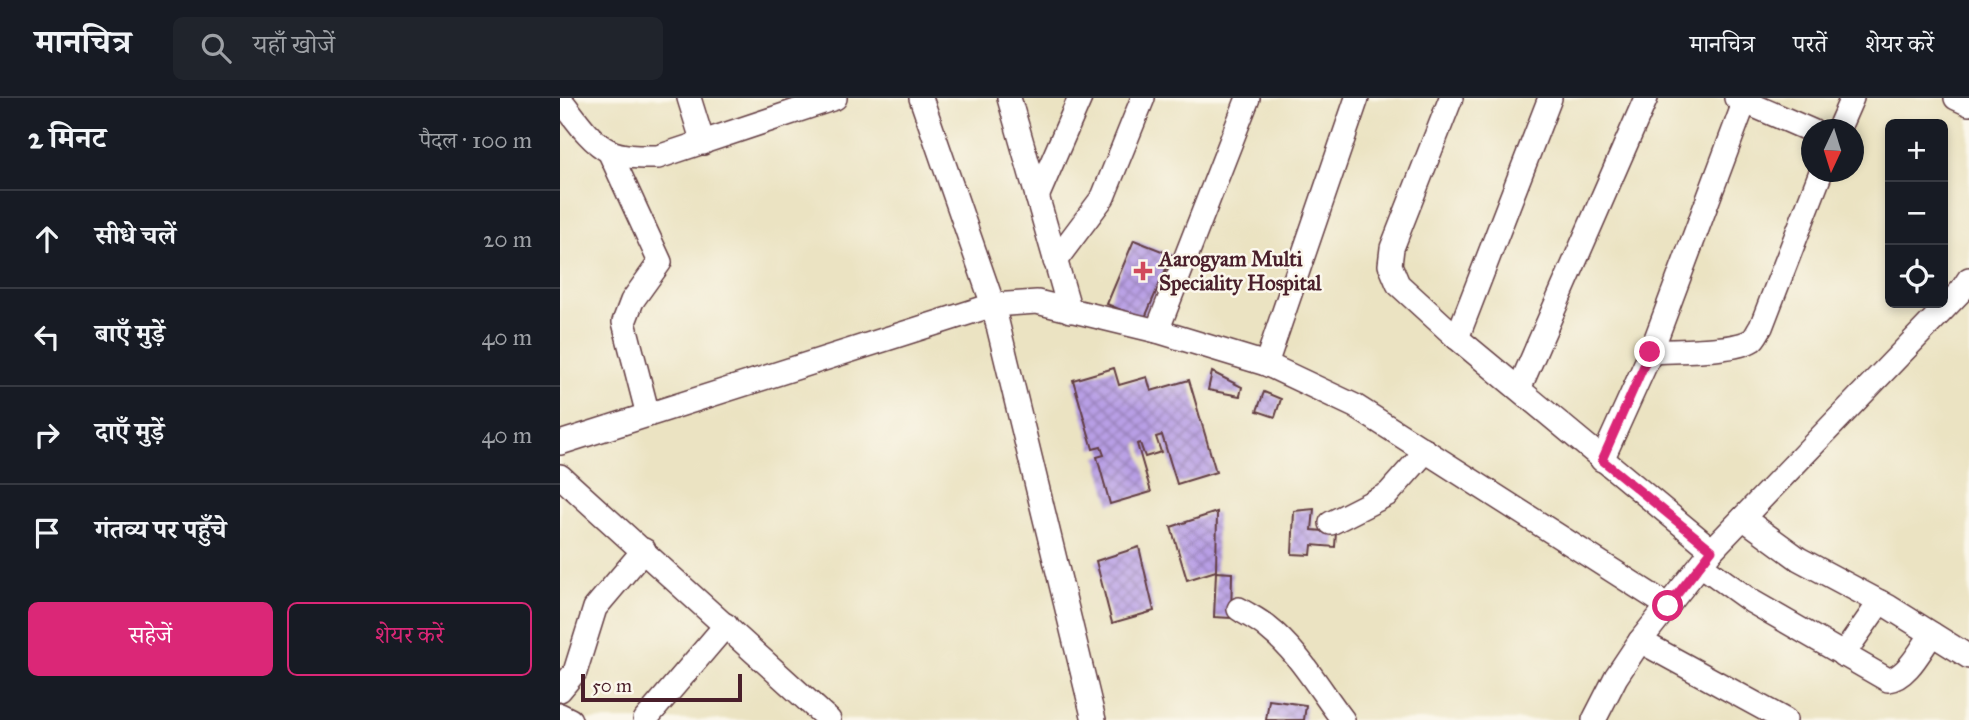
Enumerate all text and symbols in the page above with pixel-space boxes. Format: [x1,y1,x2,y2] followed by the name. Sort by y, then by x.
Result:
[173,17,663,80] search box
[35,22,131,62] text: मानचित्र
[253,28,335,60] text: यहाँ खोजें
[197,29,235,67] icon: search
[1690,29,1755,59] text: मानचित्र
[1793,29,1827,59] text: परतें
[1865,29,1934,59] text: शेयर करें
[1801,119,1864,182] north arrow
[1885,119,1948,308] map controls
[1885,119,1948,182] button: +
[28,120,106,156] text: 2 मिनट
[419,126,532,154] text: पैदल · 100 m
[1885,182,1948,245] button: −
[95,219,176,251] text: सीधे चलें
[28,220,66,258] icon: ahead
[483,225,532,253] text: 20 m
[1885,245,1948,308] button: locate
[1157,246,1323,296] place label: Aarogyam Multi Speciality Hospital
[1133,261,1153,281] marker: Aarogyam Multi Speciality Hospital
[95,317,165,349] text: बाएँ मुड़ें
[28,318,66,356] icon: left
[482,323,532,351] text: 40 m
[1634,336,1665,367] route end
[95,415,164,447] text: दाएँ मुड़ें
[28,416,66,454] icon: right
[482,421,532,449] text: 40 m
[95,513,226,545] text: गंतव्य पर पहुँचे
[28,514,66,552] icon: arrive
[1652,590,1683,621] route start
[28,602,273,676] button: सहेजें
[287,602,532,676] button: शेयर करें
[581,671,742,703] scale bar
[592,674,632,697] text: 50 m

